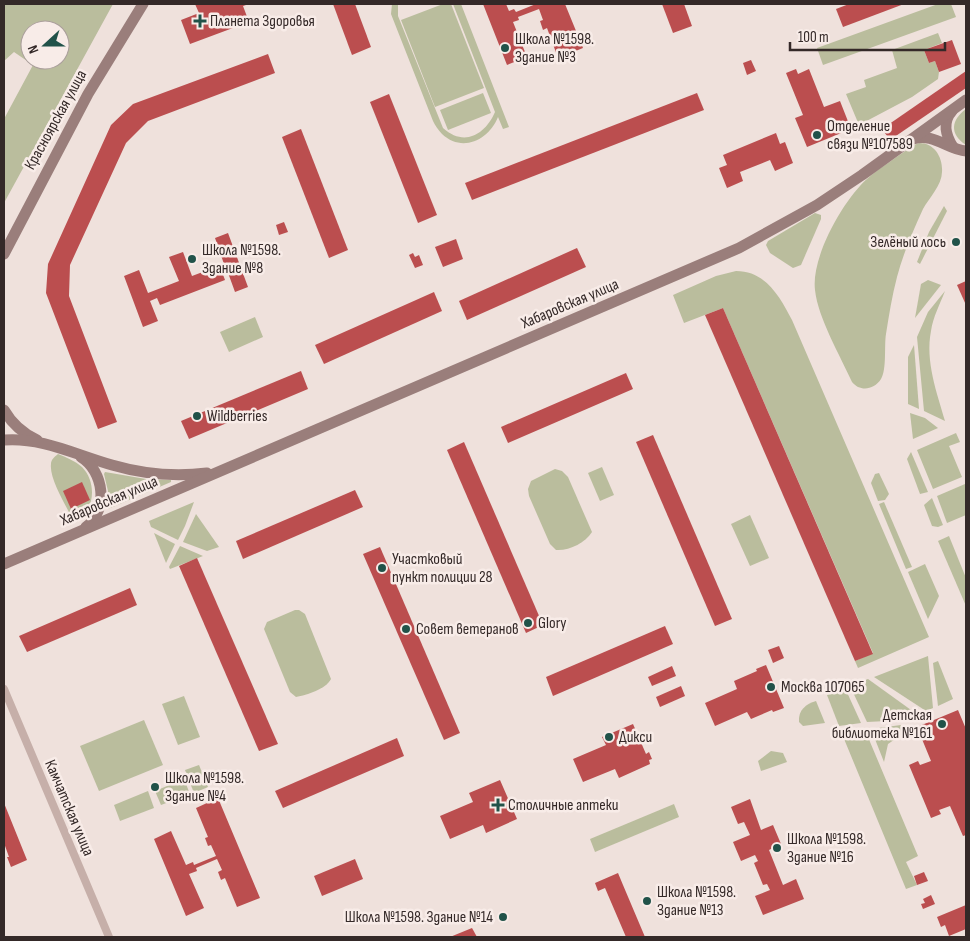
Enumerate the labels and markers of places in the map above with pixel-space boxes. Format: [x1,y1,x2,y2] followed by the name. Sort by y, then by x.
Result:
[210,12,315,31] place label: Планета Здоровья
[194,15,206,27] marker: Планета Здоровья
[515,30,594,67] place label: Школа №1598. Здание №3
[499,42,511,54] marker: Школа №1598. Здание №3
[827,117,913,154] place label: Отделение связи №107589
[811,129,823,141] marker: Отделение связи №107589
[870,233,946,252] place label: Зелёный лось
[950,236,962,248] marker: Зелёный лось
[202,241,281,278] place label: Школа №1598. Здание №8
[186,253,198,265] marker: Школа №1598. Здание №8
[207,407,268,426] place label: Wildberries
[191,410,203,422] marker: Wildberries
[392,550,493,587] place label: Участковый пункт полиции 28
[376,562,388,574] marker: Участковый пункт полиции 28
[538,614,567,633] place label: Glory
[522,617,534,629] marker: Glory
[416,620,519,639] place label: Совет ветеранов
[400,623,412,635] marker: Совет ветеранов
[781,678,865,697] place label: Москва 107065
[765,681,777,693] marker: Москва 107065
[832,706,932,743] place label: Детская библиотека №161
[936,718,948,730] marker: Детская библиотека №161
[619,728,652,747] place label: Дикси
[603,731,615,743] marker: Дикси
[165,769,244,806] place label: Школа №1598. Здание №4
[149,781,161,793] marker: Школа №1598. Здание №4
[508,796,619,815] place label: Столичные аптеки
[492,799,504,811] marker: Столичные аптеки
[787,830,866,867] place label: Школа №1598. Здание №16
[771,842,783,854] marker: Школа №1598. Здание №16
[657,883,736,920] place label: Школа №1598. Здание №13
[641,895,653,907] marker: Школа №1598. Здание №13
[345,908,493,927] place label: Школа №1598. Здание №14
[497,911,509,923] marker: Школа №1598. Здание №14

